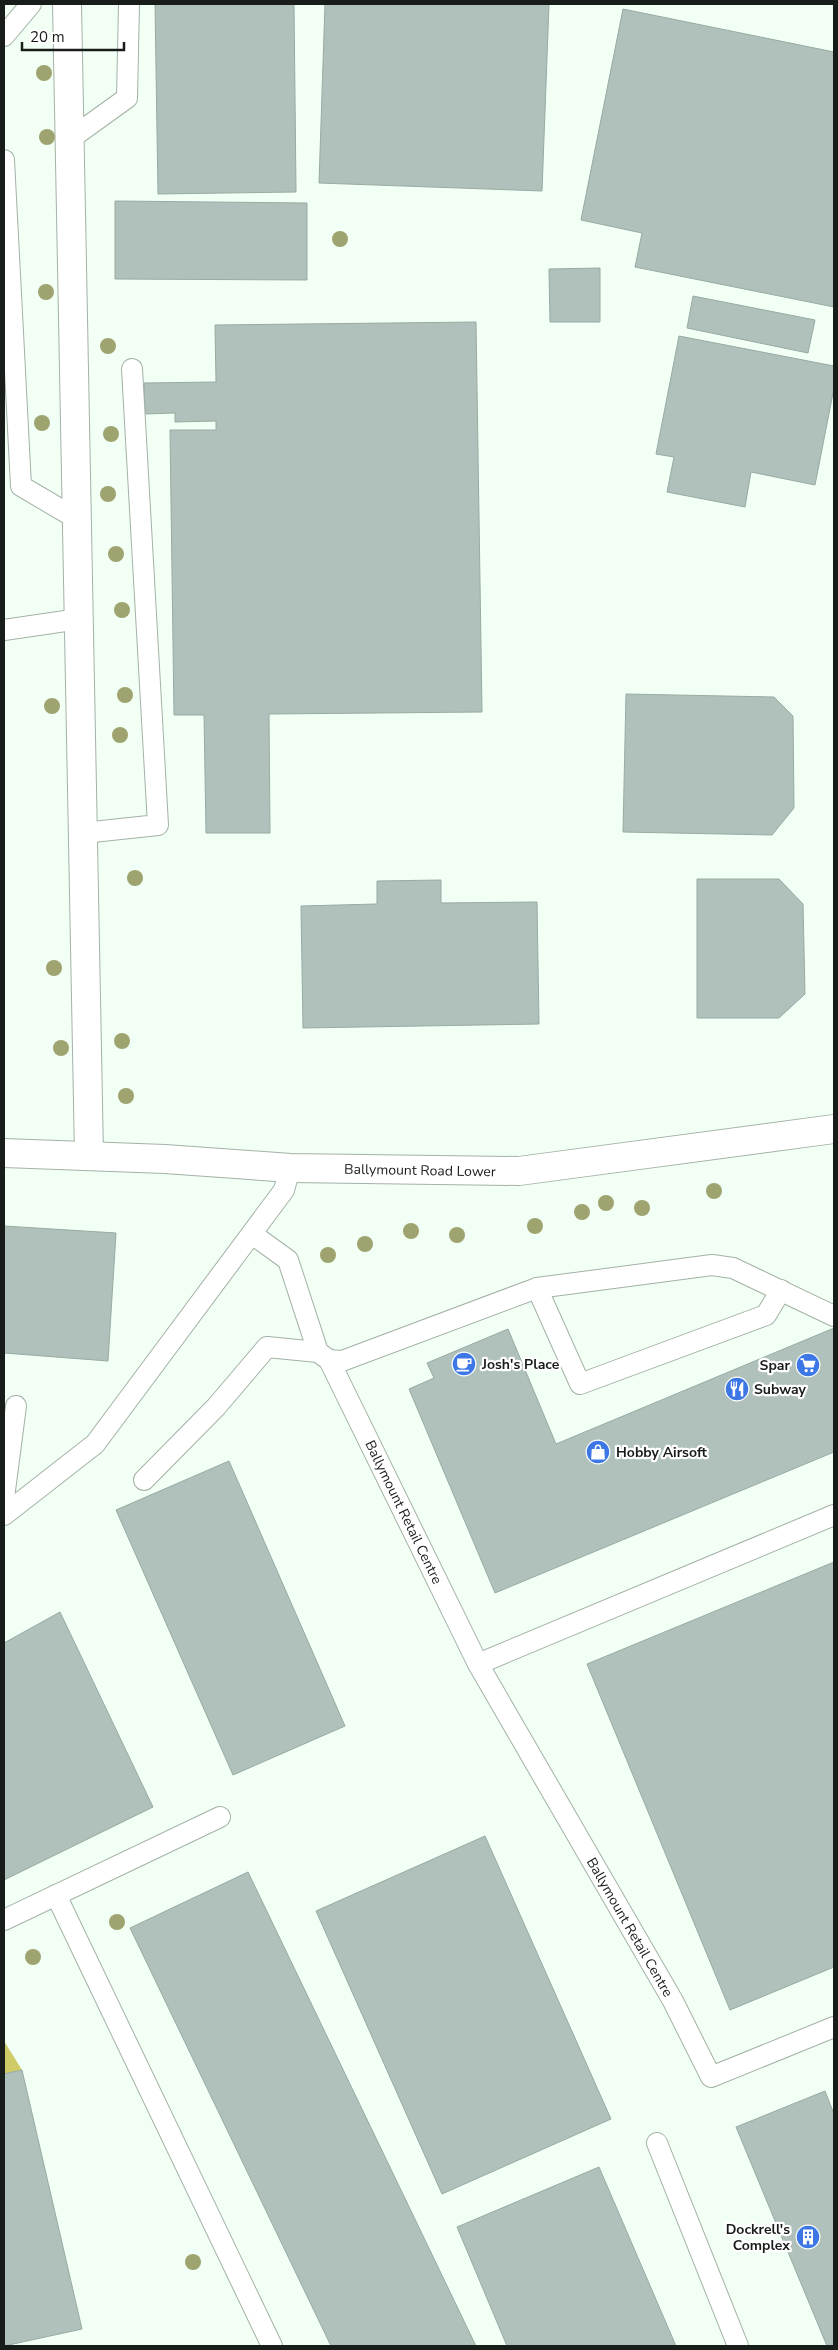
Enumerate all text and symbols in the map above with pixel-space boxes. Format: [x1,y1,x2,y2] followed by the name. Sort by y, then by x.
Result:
[22,20,125,52] scale bar
[30,27,65,47] text: 20 m
[344,1160,496,1181] street label: Ballymount Road Lower
[451,1351,477,1377] cafe icon: Josh's Place
[795,1352,821,1378] supermarket icon: Spar
[481,1355,560,1374] place label: Josh's Place
[760,1356,791,1375] place label: Spar
[724,1376,750,1402] restaurant icon: Subway
[754,1380,807,1399] place label: Subway
[360,1437,447,1587] street label: Ballymount Retail Centre
[585,1439,611,1465] shop icon: Hobby Airsoft
[616,1443,708,1462] place label: Hobby Airsoft
[582,1854,677,2000] street label: Ballymount Retail Centre
[726,2220,790,2255] place label: Dockrell's Complex
[795,2224,821,2250] building icon: Dockrell's Complex

